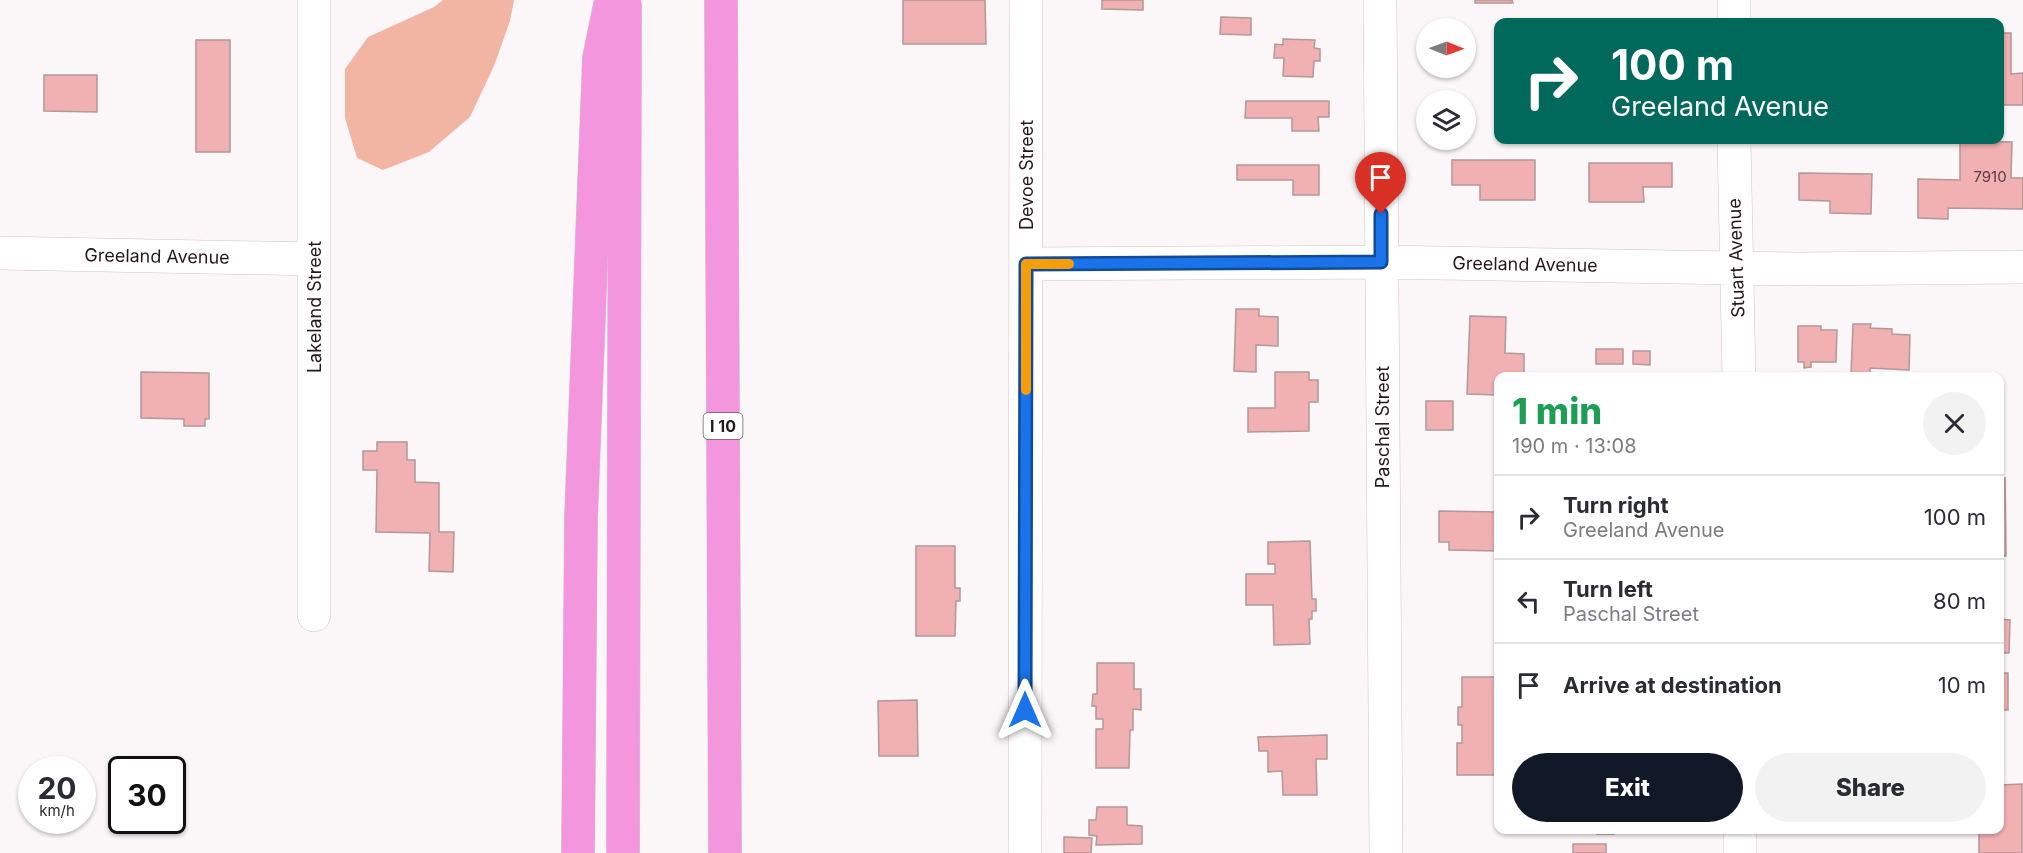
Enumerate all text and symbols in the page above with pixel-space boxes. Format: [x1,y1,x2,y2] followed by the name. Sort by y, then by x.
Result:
[1416,18,1476,78] north arrow
[1416,18,1476,150] map controls
[1611,39,1734,90] text: 100 m
[1512,42,1590,120] icon: right
[1416,90,1476,150] button: layers
[1611,90,1829,123] text: Greeland Avenue
[1016,120,1037,230] street label: Devoe Street
[1355,152,1406,214] pin
[1364,161,1397,194] icon: arrive
[1973,167,2007,186] house number: 7910
[1723,198,1749,318] street label: Stuart Avenue
[304,241,325,373] street label: Lakeland Street
[84,244,230,268] street label: Greeland Avenue
[1452,252,1598,276] street label: Greeland Avenue
[1372,366,1393,488] street label: Paschal Street
[1512,389,1602,433] text: 1 min
[1923,392,1986,455] button: close
[704,413,742,439] road number: I 10
[1512,434,1637,458] text: 190 m · 13:08
[1563,492,1669,518] text: Turn right
[1512,501,1545,534] icon: right
[1924,504,1986,530] text: 100 m
[1563,518,1724,542] text: Greeland Avenue
[1563,576,1653,602] text: Turn left
[1512,585,1545,618] icon: left
[1933,588,1986,614] text: 80 m
[1563,602,1699,626] text: Paschal Street
[1512,669,1545,702] icon: arrive
[1563,672,1782,698] text: Arrive at destination
[1938,672,1986,698] text: 10 m
[993,678,1057,742] position arrow
[1512,753,1743,822] button: Exit
[1755,753,1986,822] button: Share
[108,756,186,834] speed limit sign: 30
[37,770,77,806] text: 20
[39,801,75,820] text: km/h

